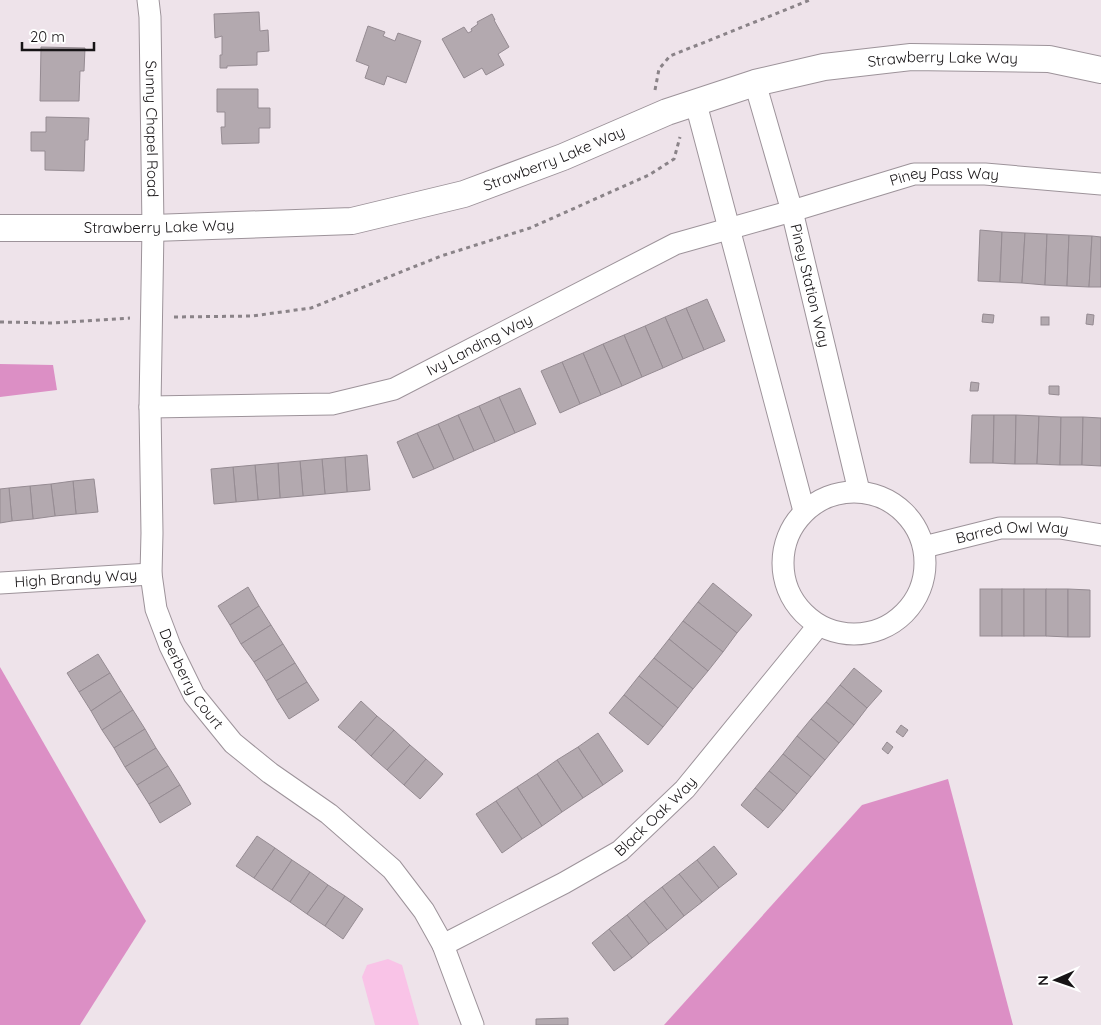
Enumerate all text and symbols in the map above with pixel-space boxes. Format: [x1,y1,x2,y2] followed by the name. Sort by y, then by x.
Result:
[22,20,95,52] scale bar
[30,27,65,46] text: 20 m
[866,47,1018,71] street label: Strawberry Lake Way
[142,60,163,197] street label: Sunny Chapel Road
[481,122,627,195] street label: Strawberry Lake Way
[887,163,1000,190] street label: Piney Pass Way
[84,215,235,237] street label: Strawberry Lake Way
[786,222,834,349] street label: Piney Station Way
[423,309,535,380] street label: Ivy Landing Way
[954,518,1070,548] street label: Barred Owl Way
[14,565,138,591] street label: High Brandy Way
[155,626,228,733] street label: Deerberry Court
[610,772,700,860] street label: Black Oak Way
[1031,955,1081,1005] north arrow
[1034,975,1052,986] text: N

